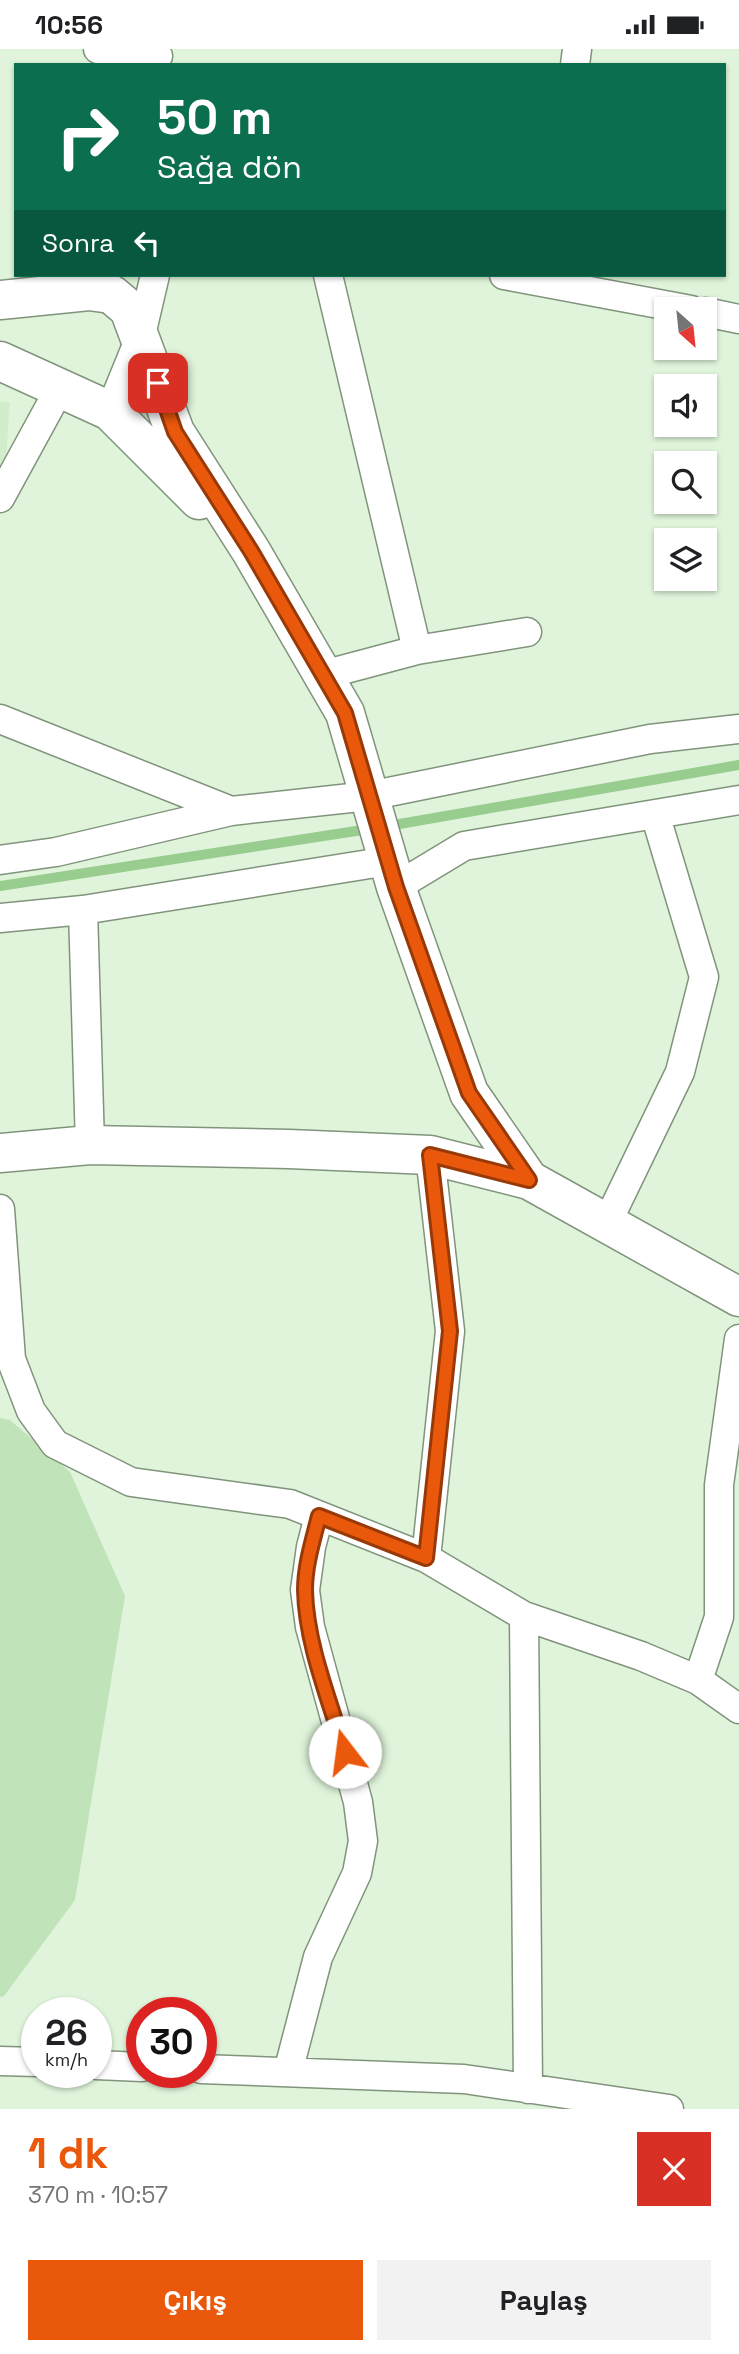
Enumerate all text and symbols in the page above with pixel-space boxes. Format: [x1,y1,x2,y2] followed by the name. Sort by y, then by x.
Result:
[35,8,103,42] text: 10:56
[157,86,272,148] text: 50 m
[42,91,133,182] icon: right
[157,147,302,187] text: Sağa dön
[128,224,166,262] icon: left
[42,226,114,260] text: Sonra
[654,297,718,361] north arrow
[654,297,717,591] map controls
[128,353,188,413] pin
[139,364,177,402] icon: arrive
[654,374,717,437] button: sound
[654,451,717,514] button: search
[654,528,717,591] button: layers
[308,1715,382,1789] position arrow
[126,1997,217,2088] speed limit sign: 30
[45,2011,88,2055] text: 26
[45,2048,88,2071] text: km/h
[28,2127,108,2180] text: 1 dk
[637,2132,711,2206] button: close
[28,2180,168,2210] text: 370 m · 10:57
[28,2260,363,2340] button: Çıkış
[377,2260,711,2340] button: Paylaş

